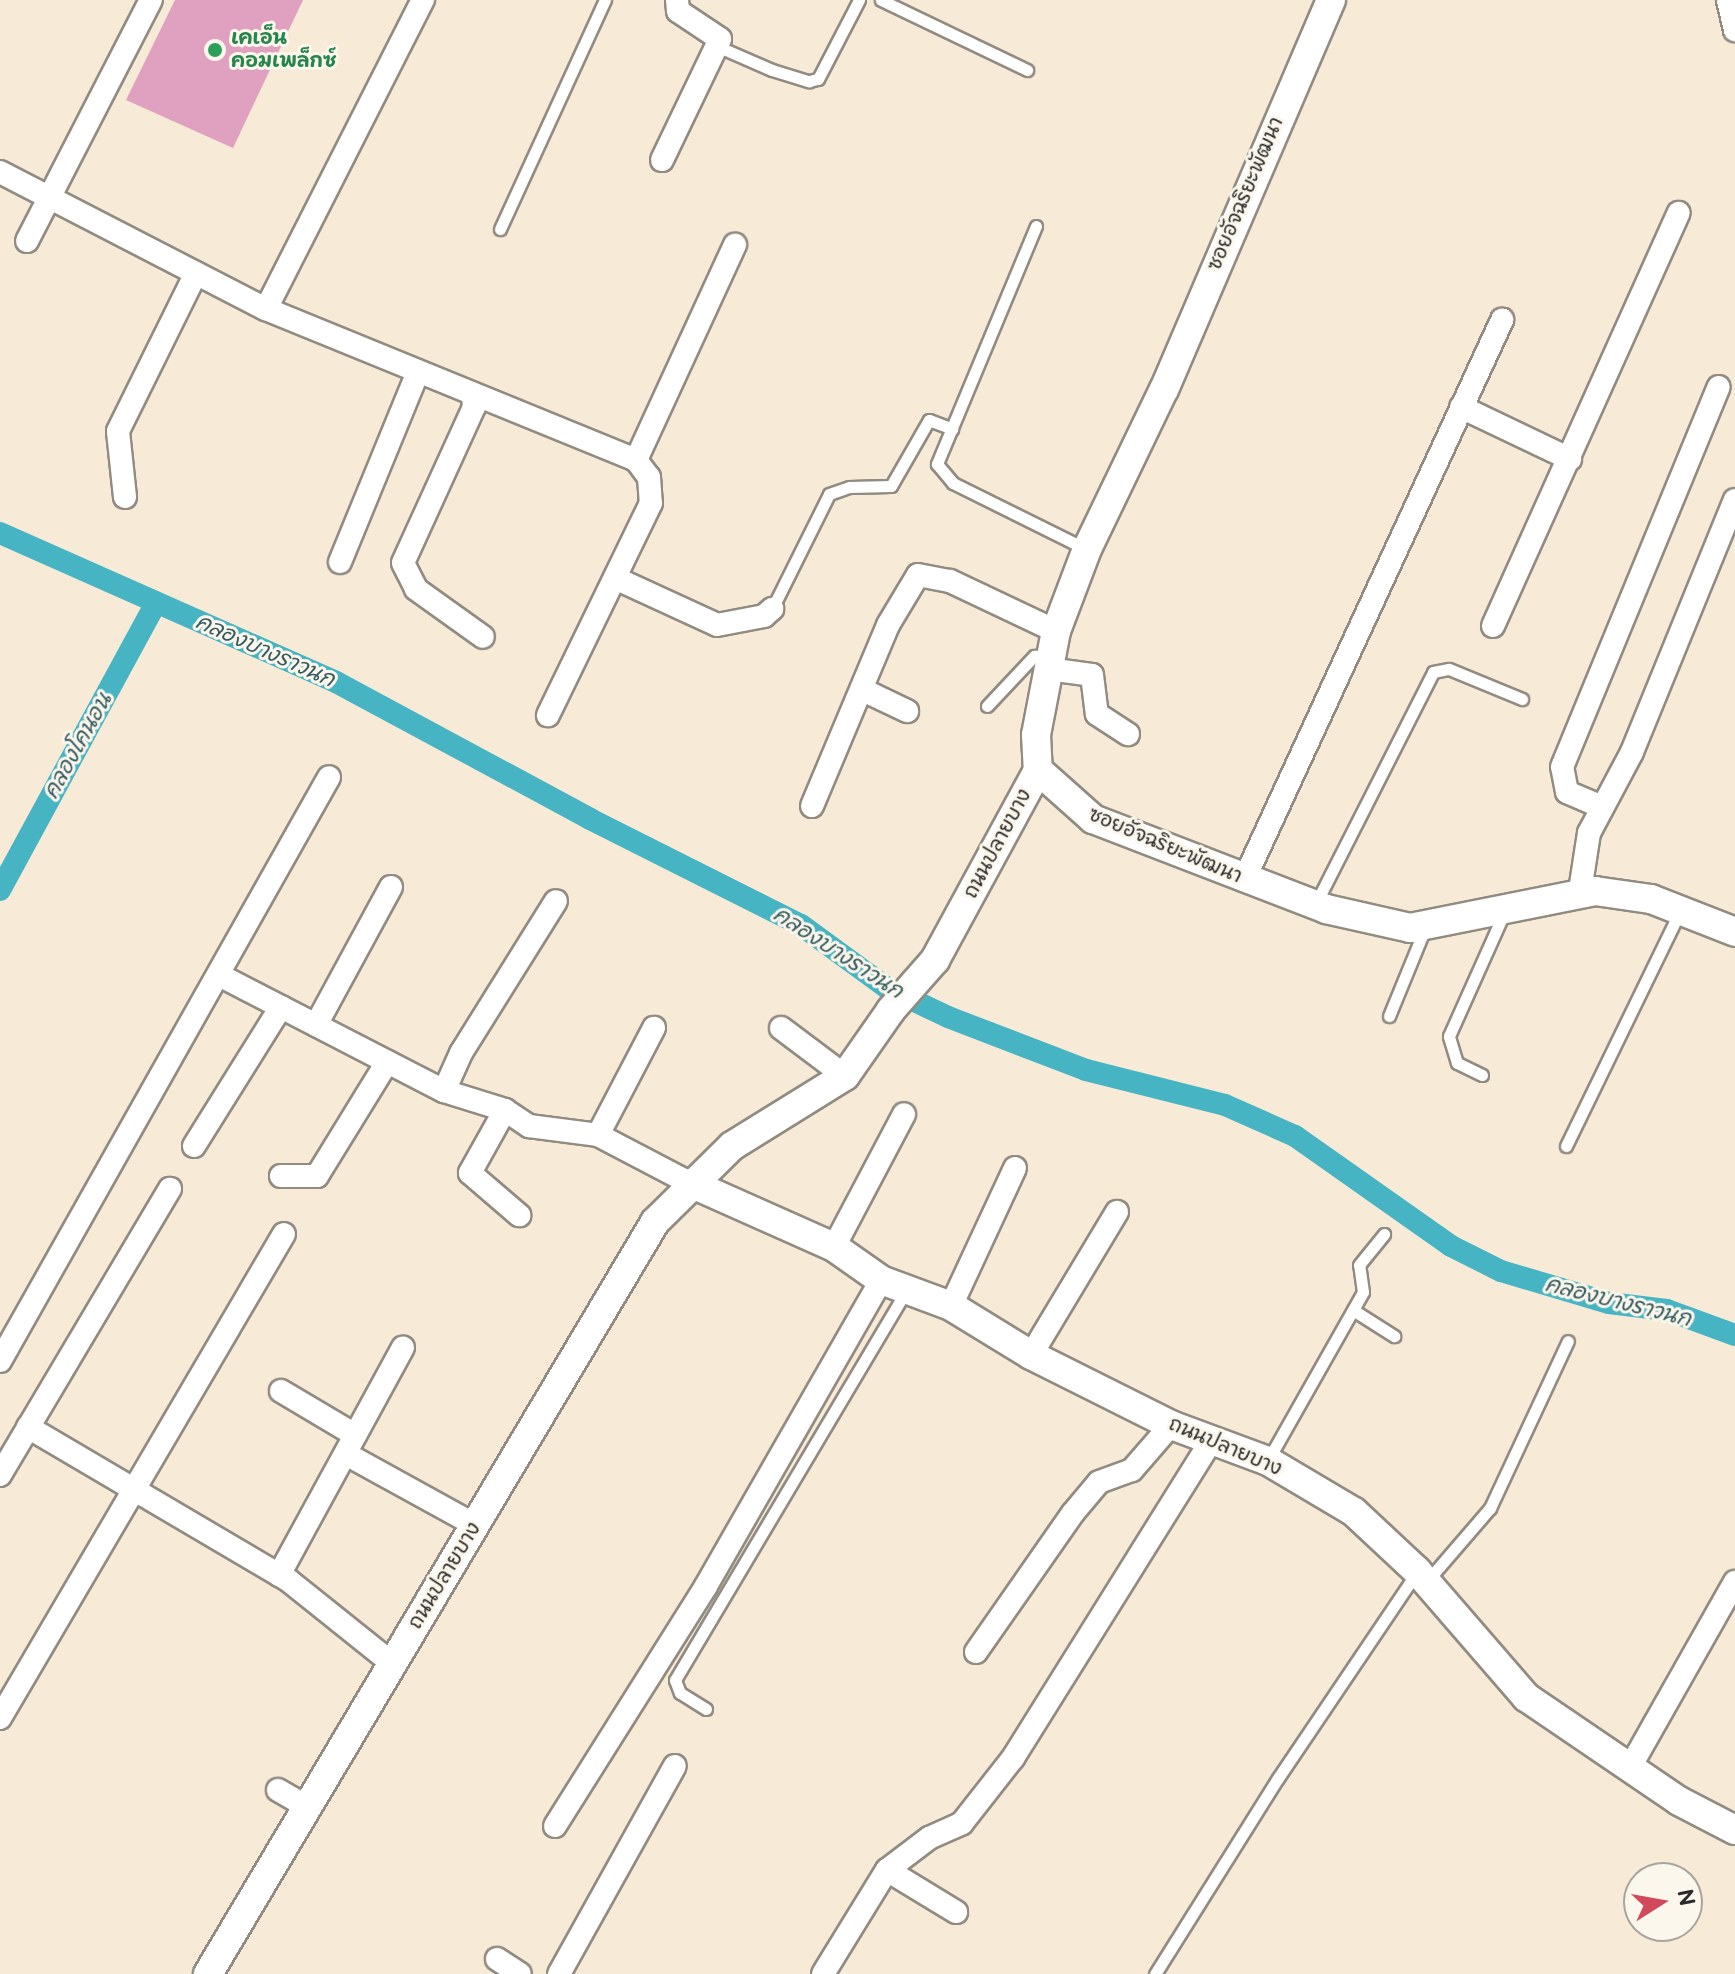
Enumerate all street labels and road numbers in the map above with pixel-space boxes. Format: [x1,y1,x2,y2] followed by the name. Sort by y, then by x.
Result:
[1203,114,1289,274] street label: ซอยอัจฉริยะพัฒนา
[959,785,1037,903] street label: ถนนปลายบาง
[1085,803,1245,889] street label: ซอยอัจฉริยะพัฒนา
[1165,1412,1285,1482] street label: ถนนปลายบาง
[404,1518,486,1634] street label: ถนนปลายบาง

